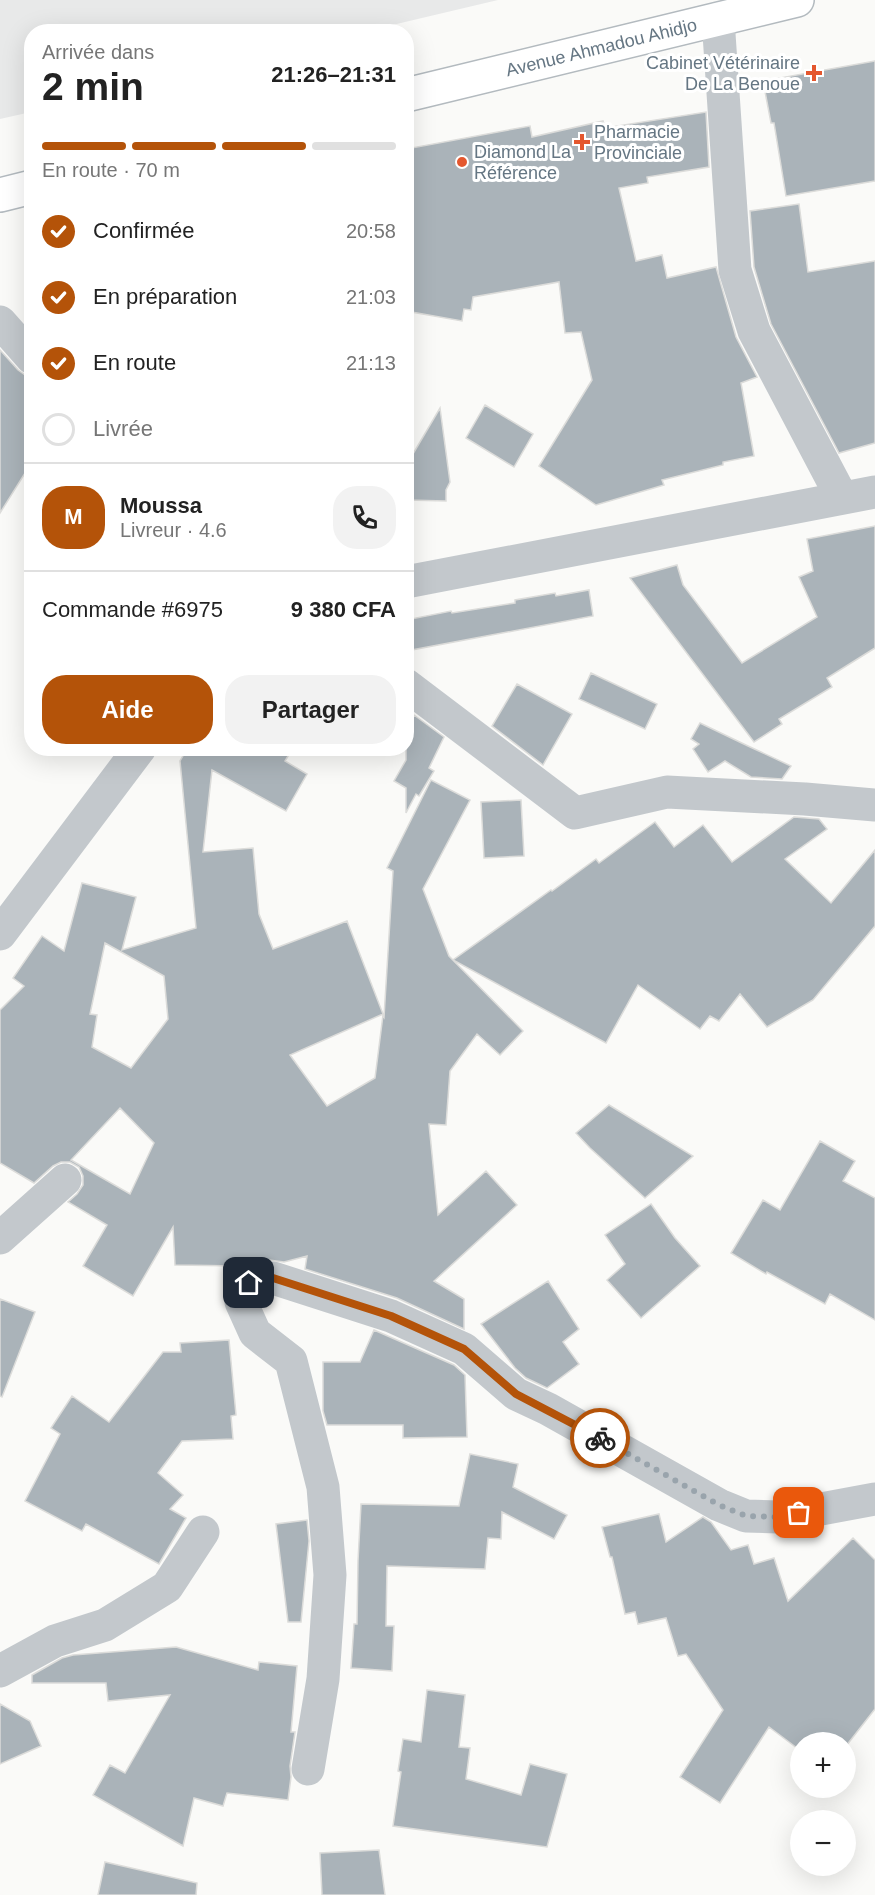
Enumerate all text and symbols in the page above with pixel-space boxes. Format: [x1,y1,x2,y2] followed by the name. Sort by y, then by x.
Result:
[504,15,699,80] street label: Avenue Ahmadou Ahidjo
[42,41,154,63] text: Arrivée dans
[646,53,800,94] place label: Cabinet Vétérinaire De La Benoue
[271,62,396,87] text: 21:26–21:31
[805,64,823,82] marker: Cabinet Vétérinaire De La Benoue
[42,65,144,108] text: 2 min
[594,122,682,163] place label: Pharmacie Provinciale
[575,135,589,149] marker: Pharmacie Provinciale
[474,142,572,183] place label: Diamond La Référence
[455,155,469,169] marker: Diamond La Référence
[42,159,180,181] text: En route · 70 m
[42,215,75,248] icon: check
[93,218,194,243] text: Confirmée
[346,220,396,242] text: 20:58
[42,281,75,314] icon: check
[93,284,237,309] text: En préparation
[346,286,396,308] text: 21:03
[42,347,75,380] icon: check
[93,350,176,375] text: En route
[346,352,396,374] text: 21:13
[93,416,153,441] text: Livrée
[333,486,396,549] button: phone
[120,493,202,518] text: Moussa
[64,504,83,529] text: M
[120,519,227,541] text: Livreur · 4.6
[42,597,223,622] text: Commande #6975
[291,597,396,622] text: 9 380 CFA
[42,675,213,744] button: Aide
[225,675,396,744] button: Partager
[223,1257,274,1308] pin
[232,1266,265,1299] icon: home
[570,1408,630,1468] courier
[584,1422,617,1455] icon: bike
[773,1487,824,1538] pin
[782,1496,815,1529] icon: bag
[790,1732,856,1876] map controls
[790,1732,856,1798] button: +
[790,1810,856,1876] button: −

